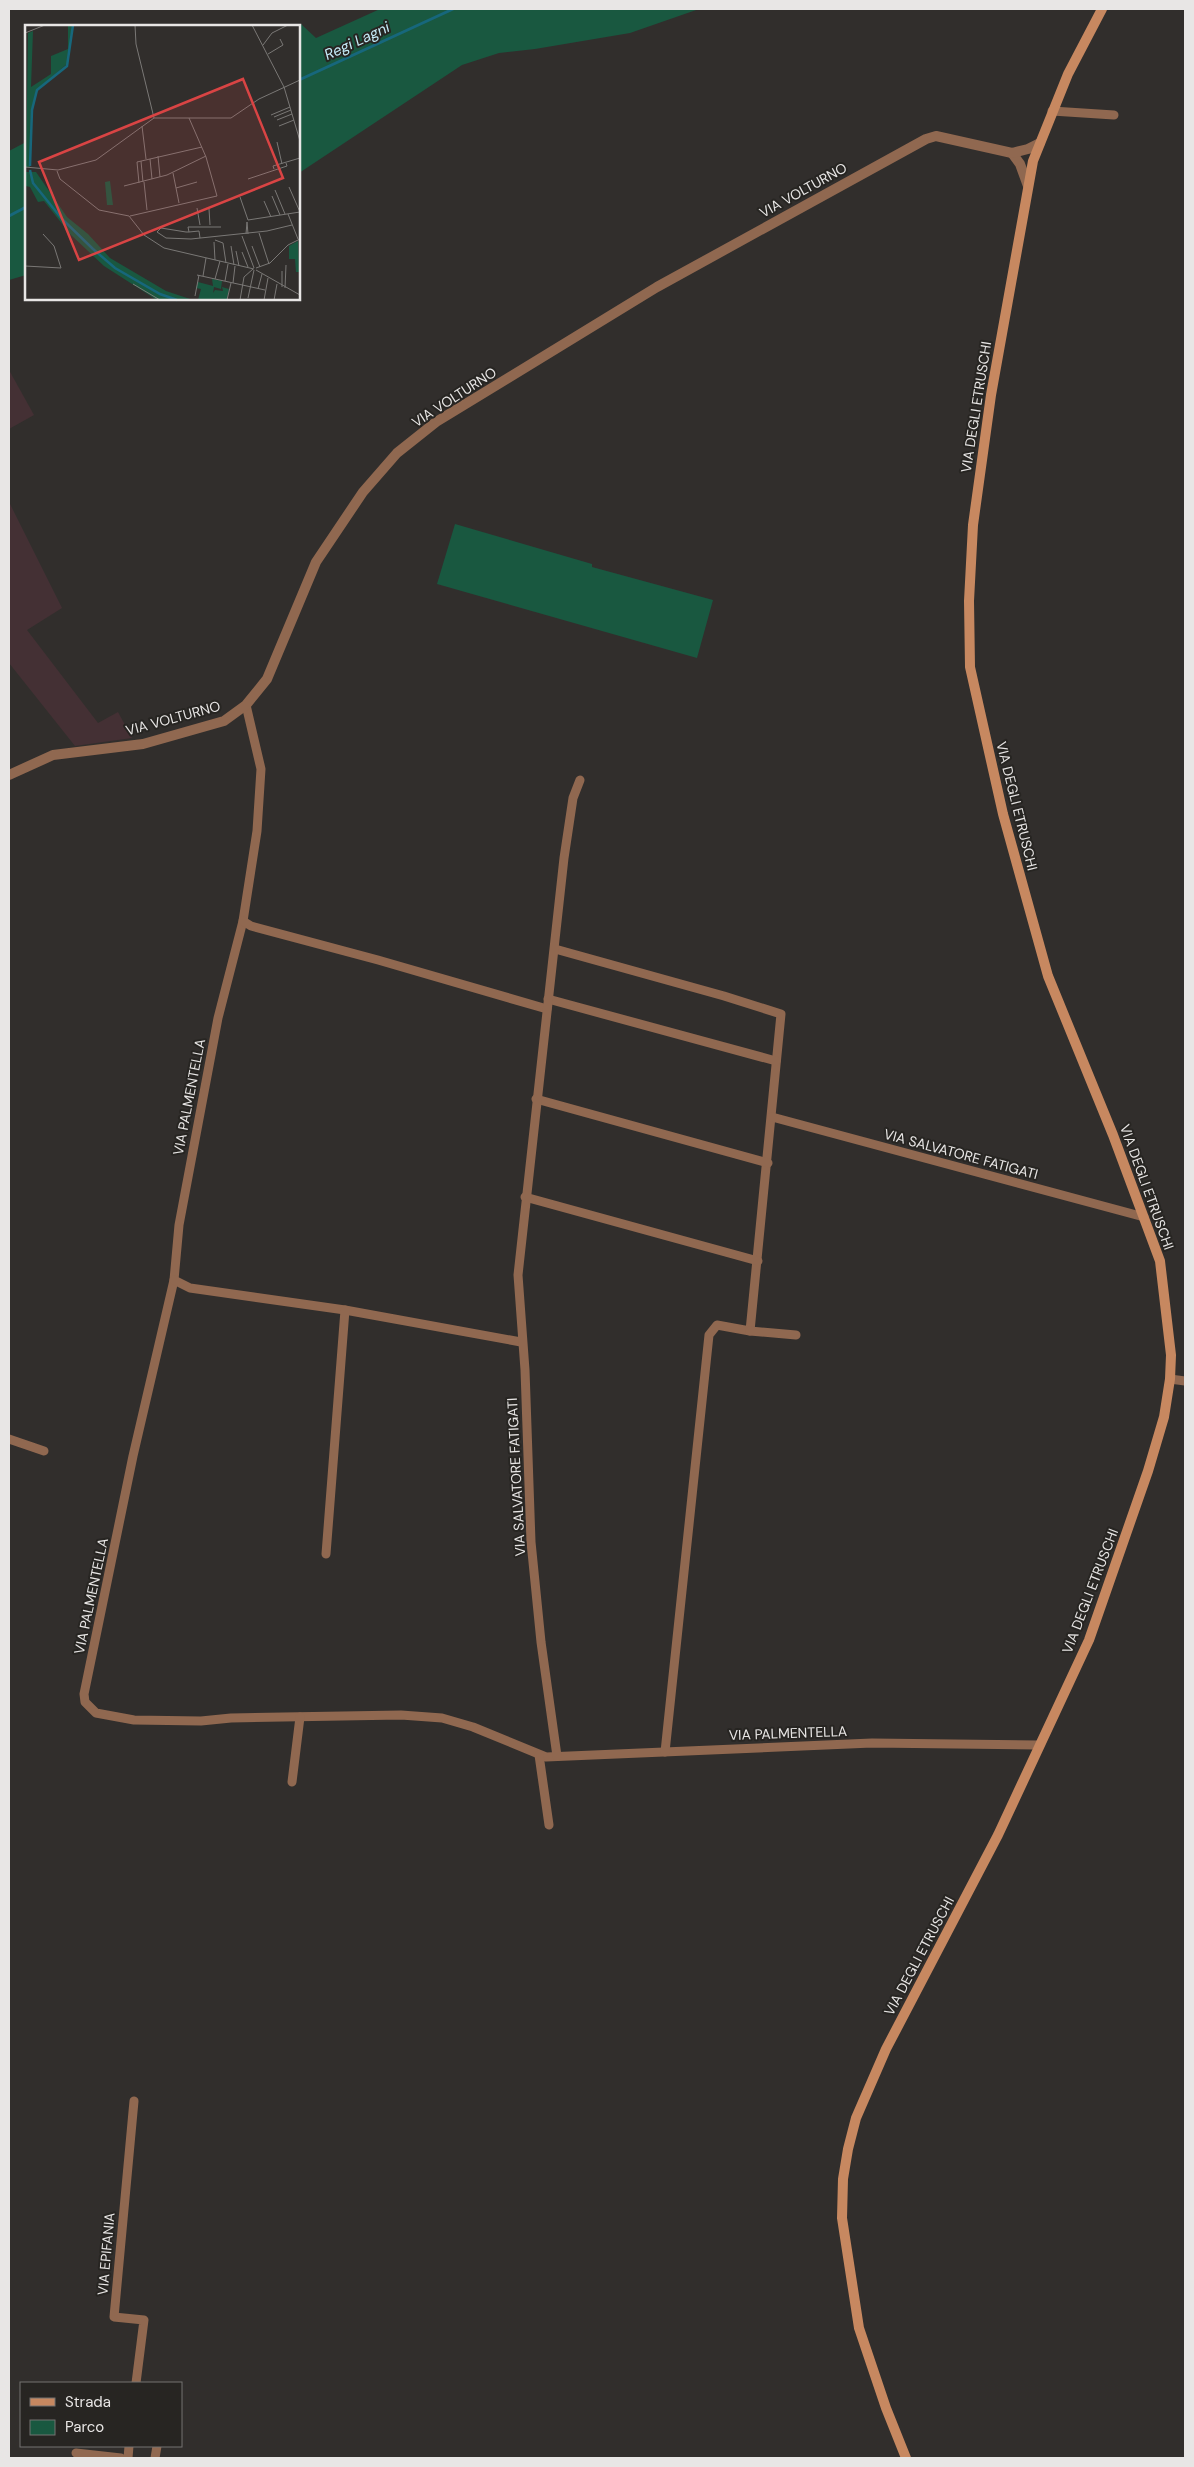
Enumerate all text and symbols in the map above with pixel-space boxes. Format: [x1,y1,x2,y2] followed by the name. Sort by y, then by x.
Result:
[321,17,393,65] water label: Regi Lagni
[25,25,300,300] inset map
[756,158,850,221] street label: VIA VOLTURNO
[957,340,995,474] street label: VIA DEGLI ETRUSCHI
[408,363,500,431] street label: VIA VOLTURNO
[124,697,222,739] street label: VIA VOLTURNO
[992,740,1042,872] street label: VIA DEGLI ETRUSCHI
[169,1037,209,1157] street label: VIA PALMENTELLA
[1116,1122,1178,1252] street label: VIA DEGLI ETRUSCHI
[882,1125,1040,1183] street label: VIA SALVATORE FATIGATI
[503,1397,529,1557] street label: VIA SALVATORE FATIGATI
[1058,1526,1122,1656] street label: VIA DEGLI ETRUSCHI
[70,1536,112,1656] street label: VIA PALMENTELLA
[729,1722,847,1744] street label: VIA PALMENTELLA
[880,1893,958,2019] street label: VIA DEGLI ETRUSCHI
[93,2212,119,2296] street label: VIA EPIFANIA
[20,2382,182,2447] legend
[65,2392,111,2412] text: Strada
[65,2417,104,2437] text: Parco

